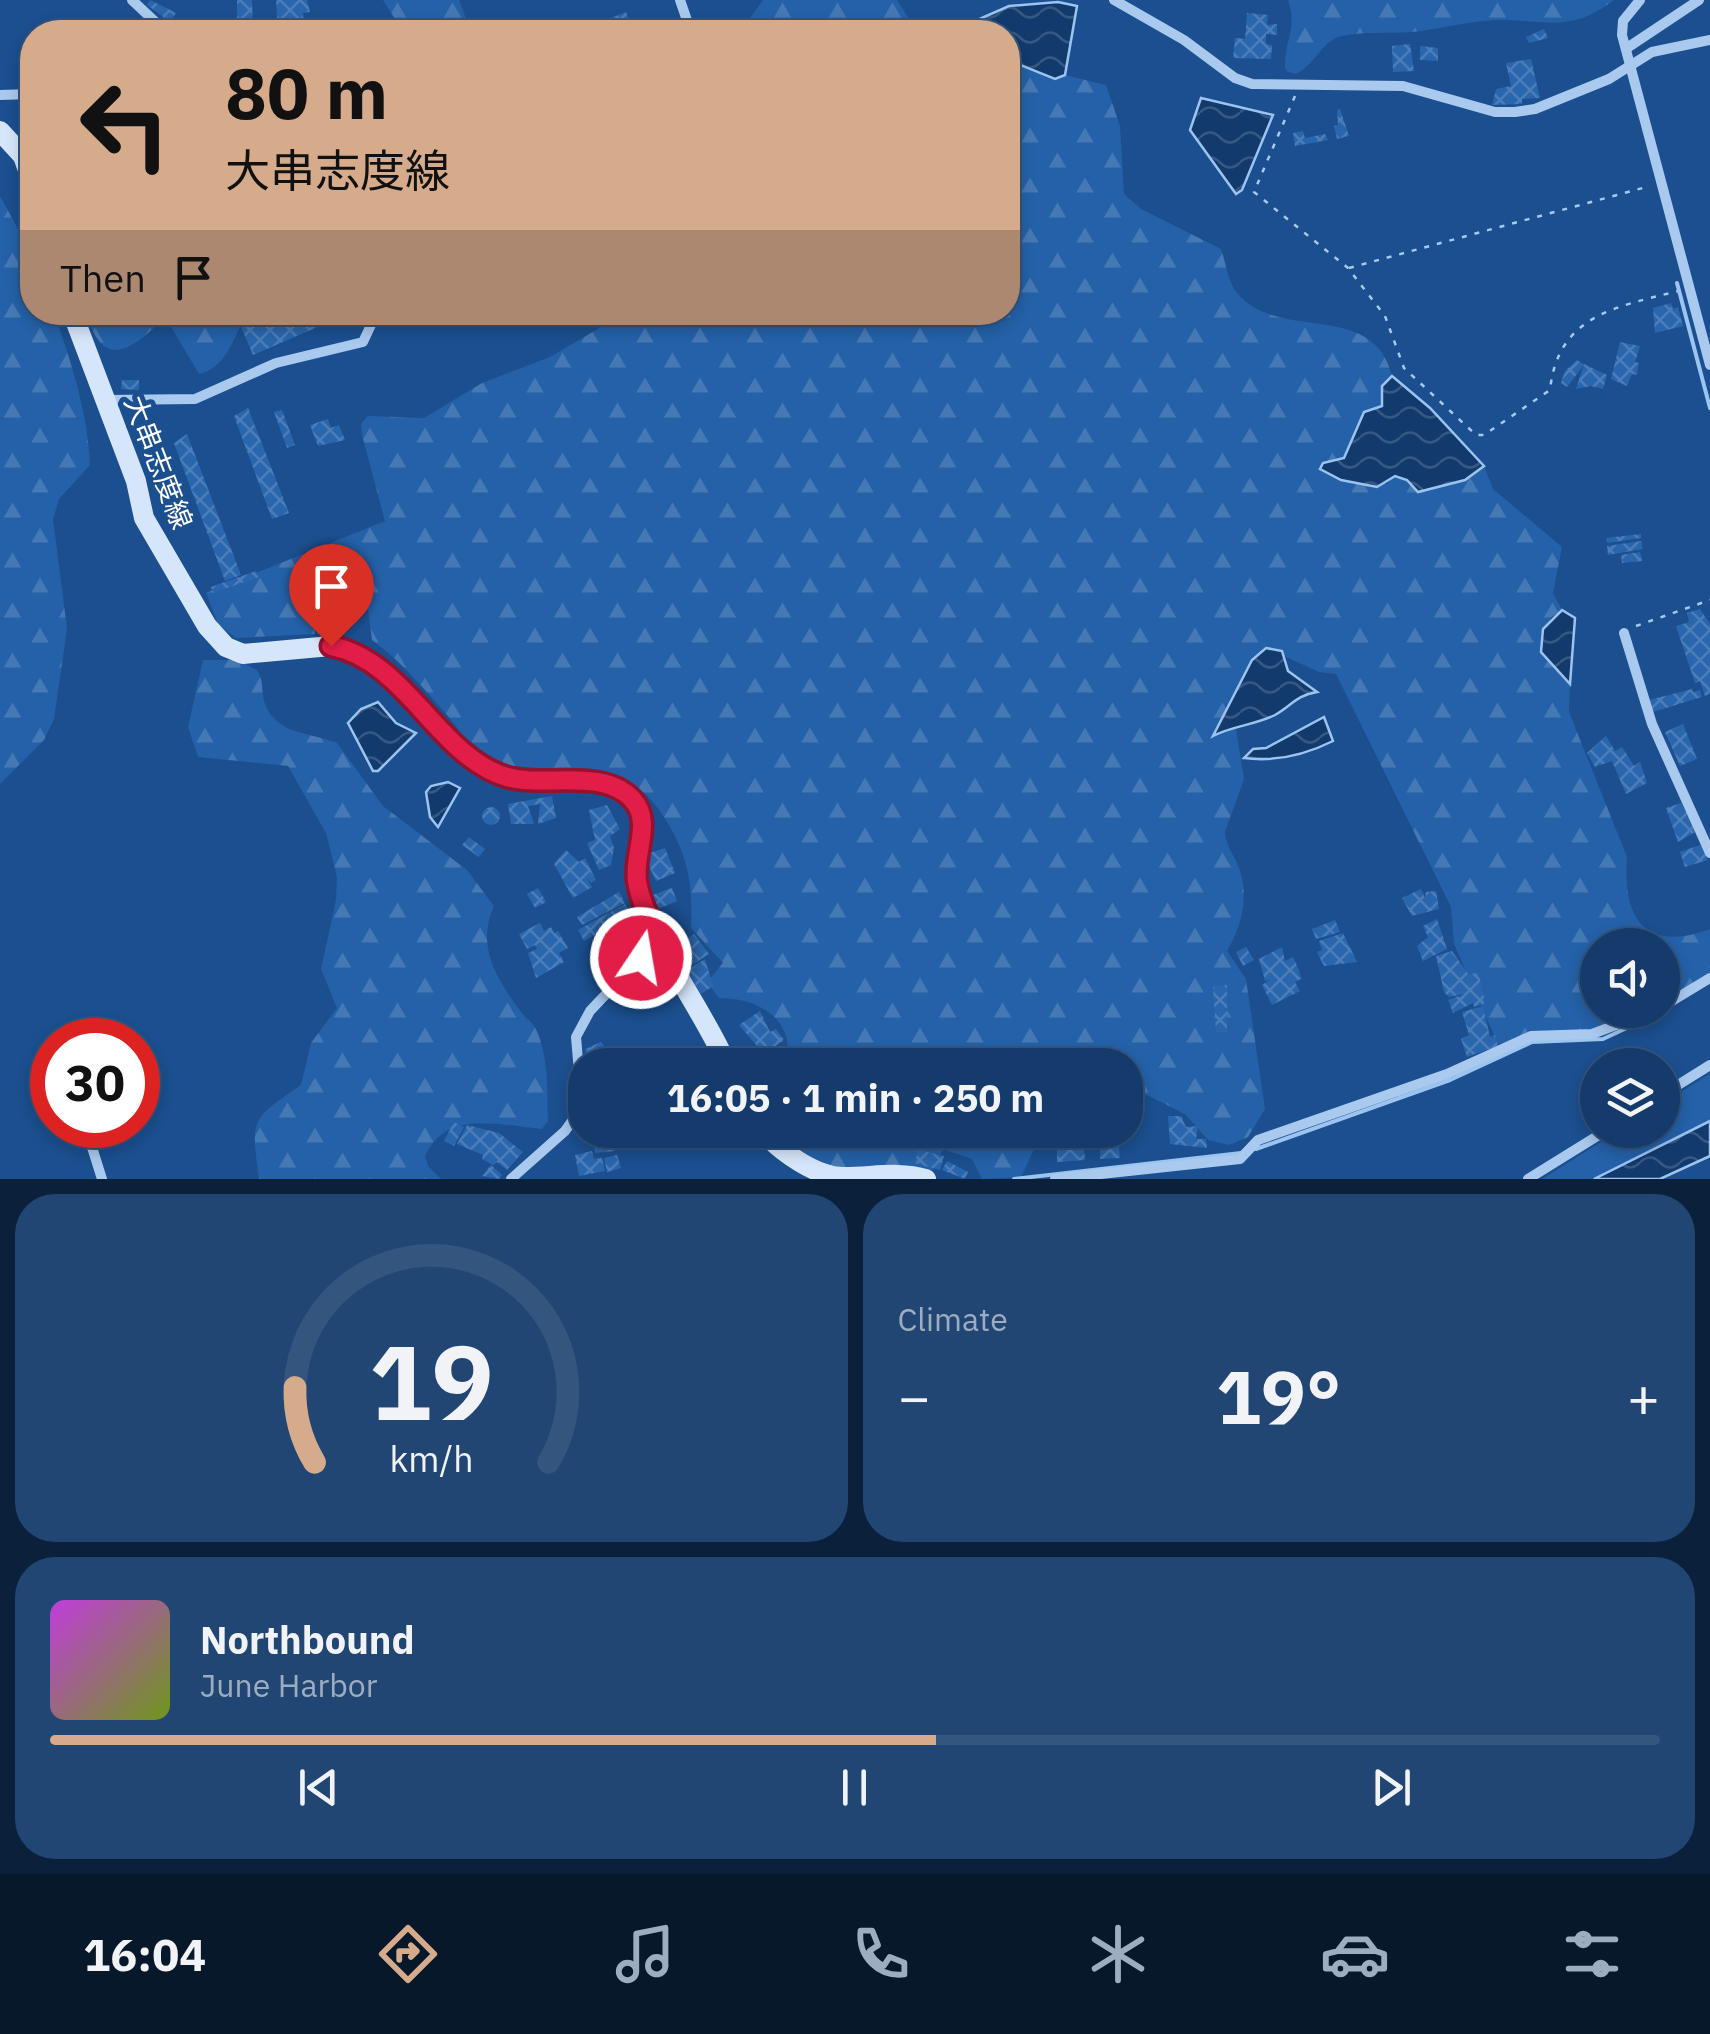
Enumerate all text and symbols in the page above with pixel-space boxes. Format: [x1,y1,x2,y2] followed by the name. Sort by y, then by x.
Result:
[225,47,388,138] text: 80 m
[60,60,190,190] icon: left
[225,141,450,199] text: 大串志度線
[166,250,221,305] icon: arrive
[60,253,146,302] text: Then
[117,390,201,534] street label: 大串志度線
[289,544,374,647] pin
[304,559,359,614] icon: arrive
[589,906,693,1010] position arrow
[1580,928,1680,1148] map controls
[1580,928,1680,1028] button: sound
[30,1018,160,1148] speed limit sign: 30
[1580,1048,1680,1148] button: layers
[667,1073,1044,1122] text: 16:05 · 1 min · 250 m
[898,1298,1008,1340] text: Climate
[369,1313,494,1449] text: 19
[1216,1347,1341,1445] text: 19°
[898,1361,931,1432] text: −
[1627,1361,1660,1432] text: +
[389,1435,473,1482] text: km/h
[200,1615,415,1664] text: Northbound
[200,1664,377,1706] text: June Harbor
[291,1760,346,1815] icon: previous
[827,1760,882,1815] icon: pause
[1364,1760,1419,1815] icon: next
[373,1919,443,1989] icon: directions
[610,1919,680,1989] icon: music
[846,1919,916,1989] icon: phone
[1083,1919,1153,1989] icon: climate
[1320,1919,1390,1989] icon: car
[1557,1919,1627,1989] icon: filters
[83,1925,206,1983] text: 16:04

